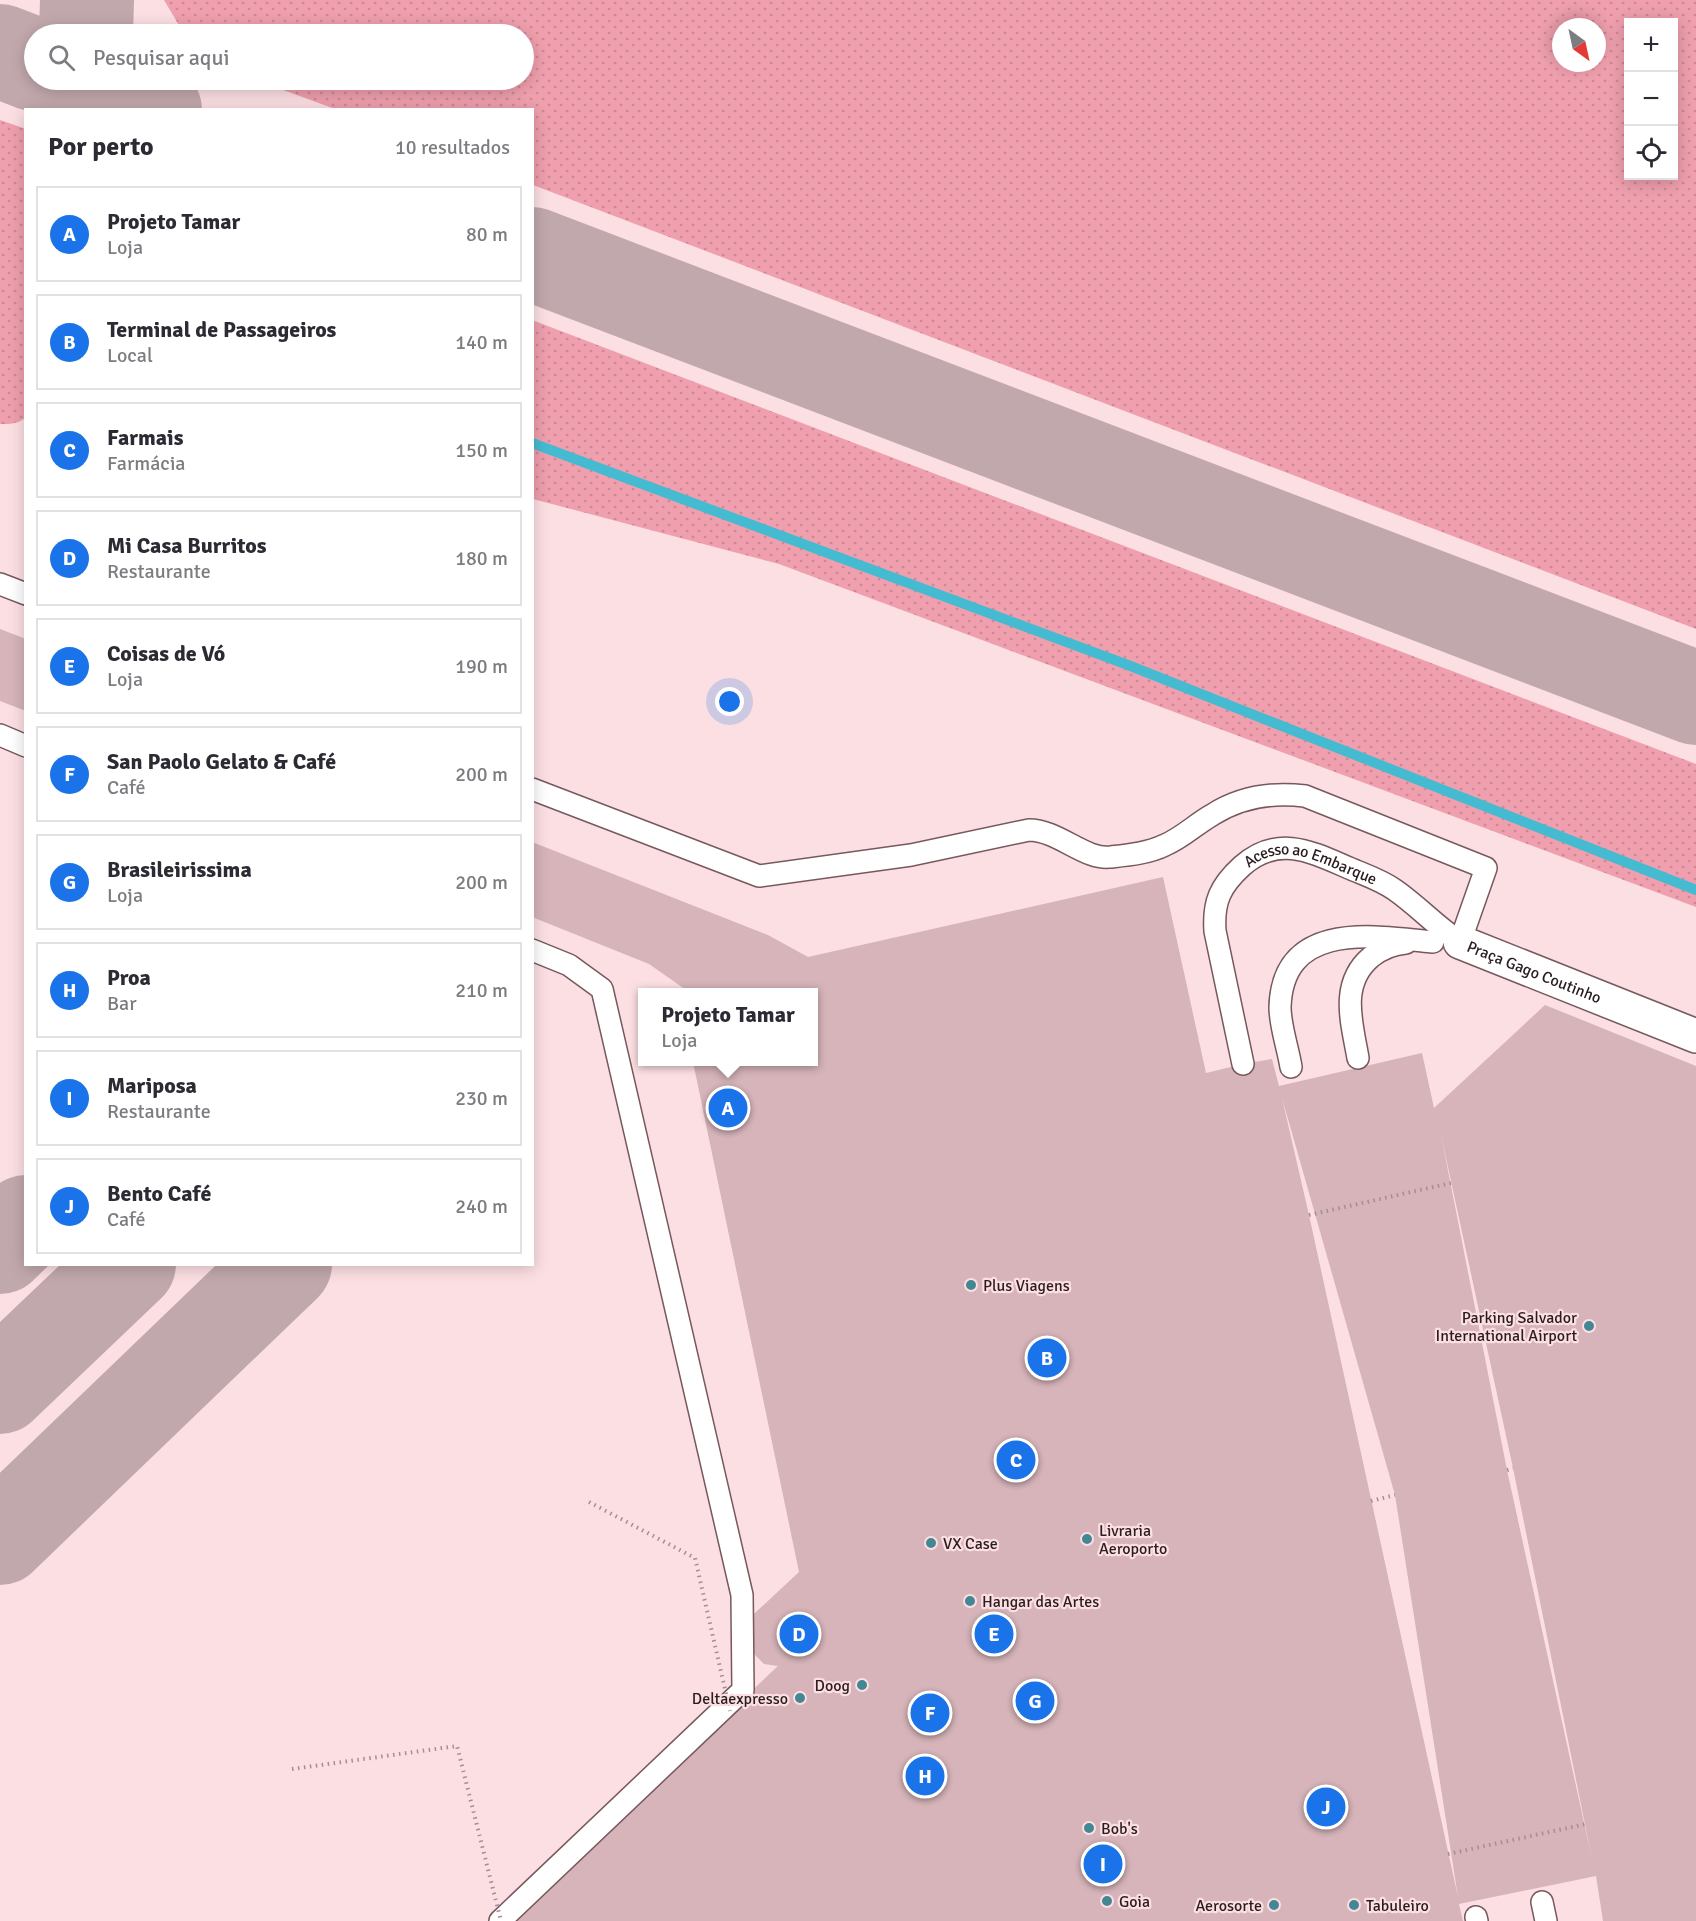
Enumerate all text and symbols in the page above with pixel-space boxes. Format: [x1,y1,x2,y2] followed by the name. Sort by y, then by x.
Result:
[1552,18,1606,72] north arrow
[1624,18,1678,180] map controls
[1624,18,1678,72] button: +
[24,24,534,90] search box
[45,41,78,74] icon: search
[93,44,229,71] text: Pesquisar aqui
[1624,72,1678,126] button: −
[1624,126,1678,180] button: locate
[48,131,154,163] text: Por perto
[395,135,510,160] text: 10 resultados
[107,208,240,235] text: Projeto Tamar
[63,222,76,247] text: A
[466,222,508,247] text: 80 m
[107,235,143,260] text: Loja
[107,316,336,343] text: Terminal de Passageiros
[63,330,76,355] text: B
[455,330,508,355] text: 140 m
[107,343,153,368] text: Local
[107,424,183,451] text: Farmais
[63,438,76,463] text: C
[455,438,508,463] text: 150 m
[107,451,185,476] text: Farmácia
[107,532,267,559] text: Mi Casa Burritos
[63,546,76,571] text: D
[455,546,508,571] text: 180 m
[107,559,211,584] text: Restaurante
[107,640,225,667] text: Coisas de Vó
[64,654,75,679] text: E
[455,654,508,679] text: 190 m
[107,667,143,692] text: Loja
[715,687,744,716] your location
[107,748,336,775] text: San Paolo Gelato & Café
[64,762,75,787] text: F
[455,762,508,787] text: 200 m
[107,775,146,800] text: Café
[1240,839,1380,890] street label: Acesso ao Embarque
[107,856,252,883] text: Brasileirissima
[63,870,76,895] text: G
[455,870,508,895] text: 200 m
[107,883,143,908] text: Loja
[1464,937,1604,1008] street label: Praça Gago Coutinho
[107,964,151,991] text: Proa
[63,978,76,1003] text: H
[455,978,508,1003] text: 210 m
[638,988,818,1066] popup
[107,991,137,1016] text: Bar
[661,1001,795,1028] text: Projeto Tamar
[661,1028,697,1053] text: Loja
[107,1072,197,1099] text: Mariposa
[66,1086,73,1111] text: I
[455,1086,508,1111] text: 230 m
[708,1086,748,1130] pin: A
[107,1099,211,1124] text: Restaurante
[107,1180,211,1207] text: Bento Café
[65,1194,74,1219] text: J
[455,1194,508,1219] text: 240 m
[107,1207,146,1232] text: Café
[983,1276,1070,1296] place label: Plus Viagens
[964,1278,978,1292] marker: Plus Viagens
[1435,1308,1577,1346] place label: Parking Salvador International Airport
[1582,1319,1596,1333] marker: Parking Salvador International Airport
[1028,1336,1066,1380] pin: B
[996,1438,1036,1482] pin: C
[1099,1521,1167,1559] place label: Livraria Aeroporto
[1080,1532,1094,1546] marker: Livraria Aeroporto
[943,1534,998,1554] place label: VX Case
[924,1536,938,1550] marker: VX Case
[982,1592,1099,1612] place label: Hangar das Artes
[963,1594,977,1608] marker: Hangar das Artes
[780,1612,818,1656] pin: D
[974,1612,1014,1656] pin: E
[815,1676,850,1696] place label: Doog
[855,1678,869,1692] marker: Doog
[1016,1678,1054,1724] pin: G
[692,1689,788,1709] place label: Deltaexpresso
[910,1690,950,1736] pin: F
[793,1691,807,1705] marker: Deltaexpresso
[906,1754,944,1798] pin: H
[1306,1784,1346,1830] pin: J
[1101,1819,1138,1839] place label: Bob's
[1082,1821,1096,1835] marker: Bob's
[1084,1842,1122,1886] pin: I
[1119,1892,1150,1912] place label: Goia
[1100,1894,1114,1908] marker: Goia
[1195,1896,1262,1916] place label: Aerosorte
[1366,1896,1429,1916] place label: Tabuleiro
[1267,1898,1281,1912] marker: Aerosorte
[1347,1898,1361,1912] marker: Tabuleiro

